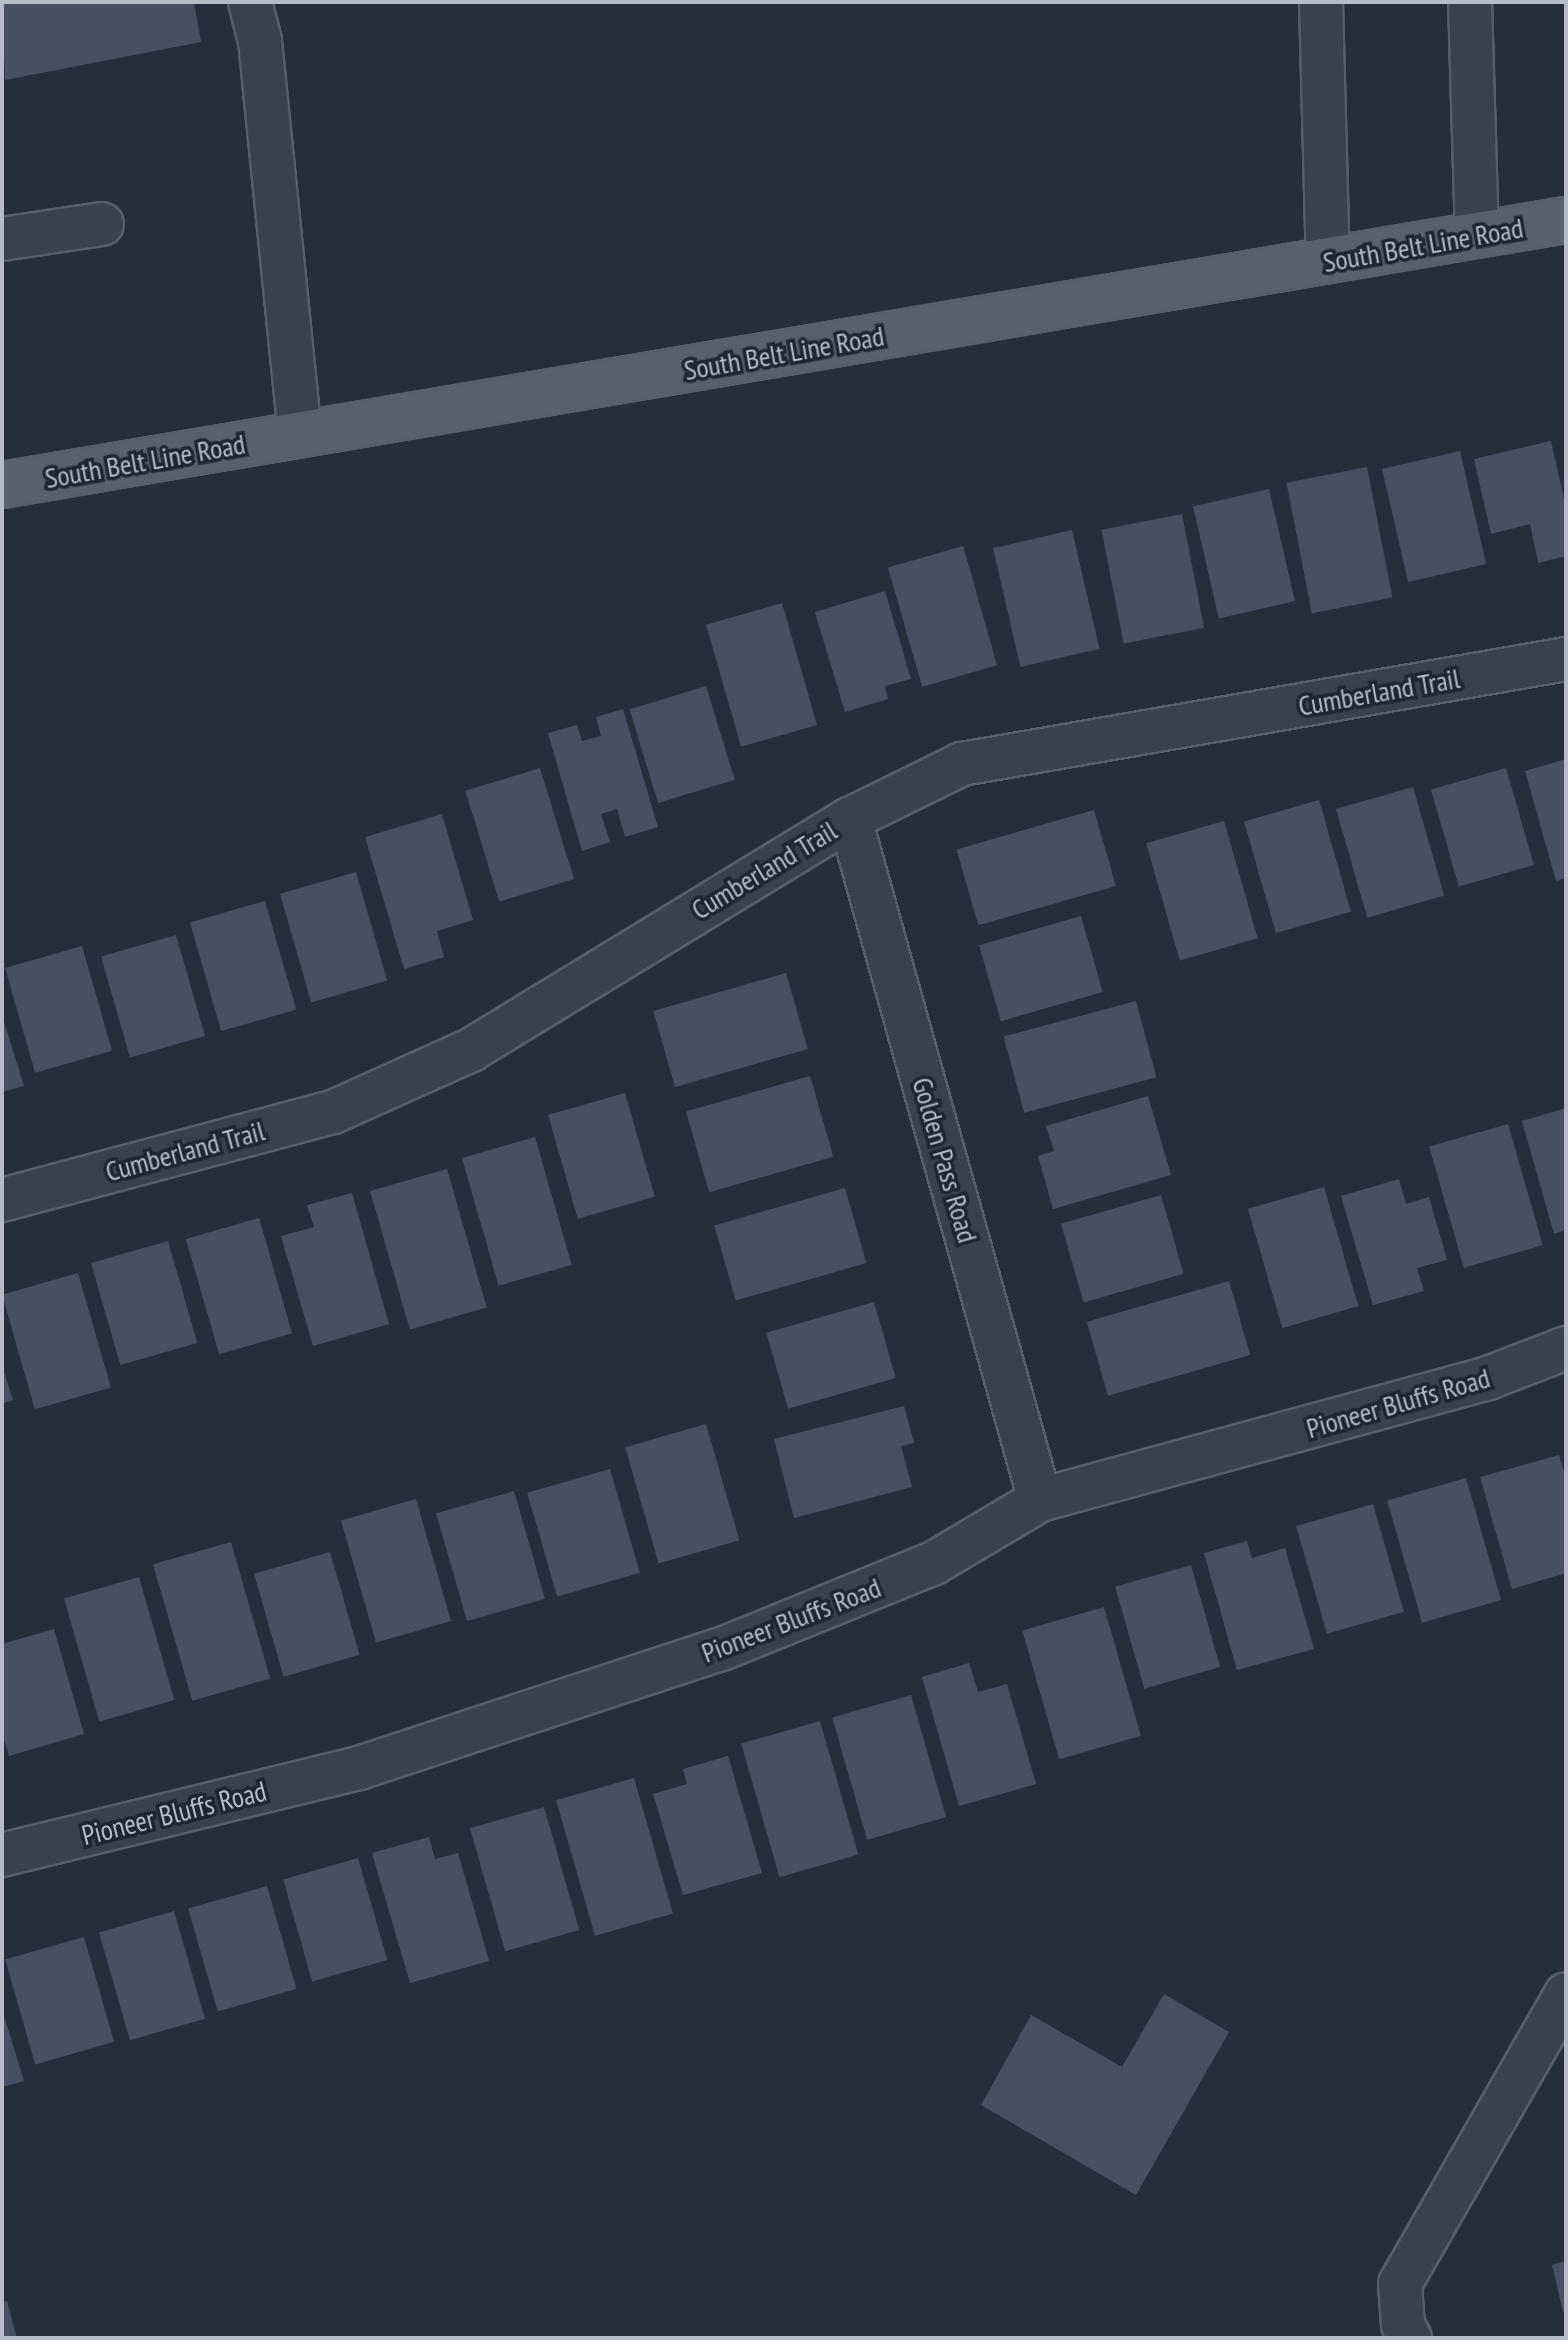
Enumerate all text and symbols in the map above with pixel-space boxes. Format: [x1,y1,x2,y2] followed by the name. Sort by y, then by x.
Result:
[1320,211,1526,279] street label: South Belt Line Road
[681,319,887,387] street label: South Belt Line Road
[42,427,248,495] street label: South Belt Line Road
[1295,661,1463,723] street label: Cumberland Trail
[685,813,843,927] street label: Cumberland Trail
[905,1074,985,1246] street label: Golden Pass Road
[101,1114,269,1188] street label: Cumberland Trail
[1303,1361,1493,1445] street label: Pioneer Bluffs Road
[697,1570,885,1670] street label: Pioneer Bluffs Road
[78,1774,270,1852] street label: Pioneer Bluffs Road

